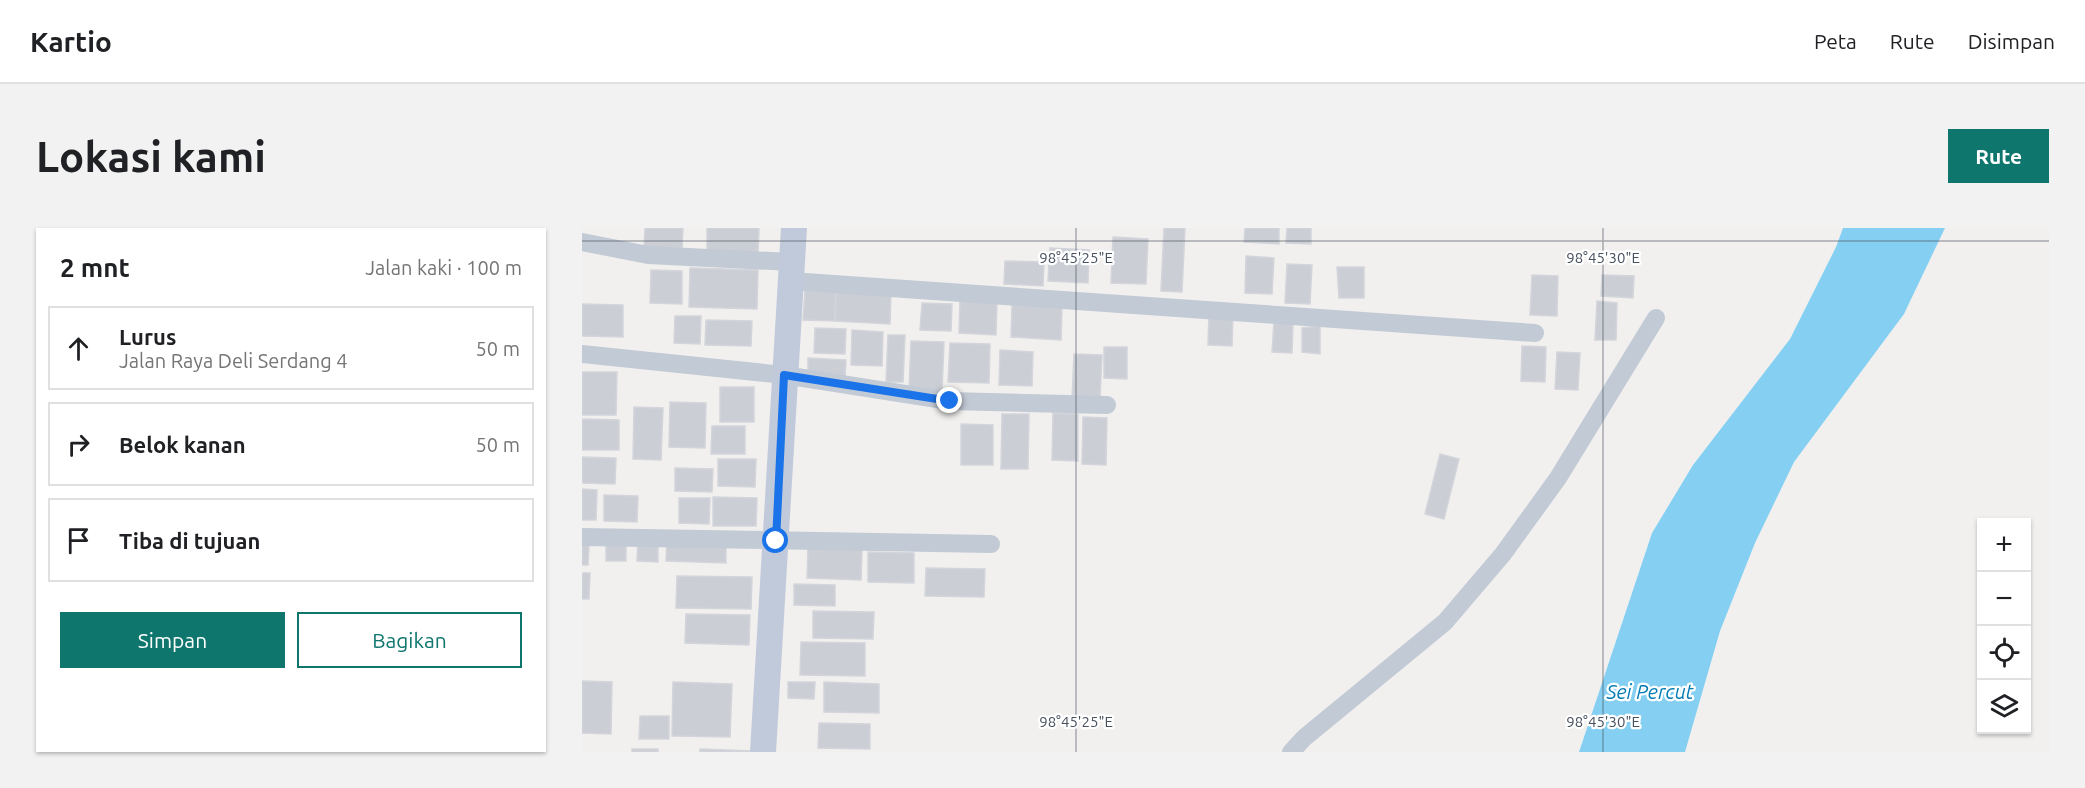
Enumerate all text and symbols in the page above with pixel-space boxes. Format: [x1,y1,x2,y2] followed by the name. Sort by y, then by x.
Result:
[30,26,112,57] text: Kartio
[1814,29,1857,53] text: Peta
[1890,29,1935,53] text: Rute
[1968,29,2055,53] text: Disimpan
[1948,129,2049,183] button: Rute
[36,133,266,180] text: Lokasi kami
[1039,249,1113,266] text: 98°45'25"E
[1566,249,1640,266] text: 98°45'30"E
[60,253,130,282] text: 2 mnt
[365,256,522,279] text: Jalan kaki · 100 m
[119,324,176,349] text: Lurus
[62,332,95,365] icon: ahead
[476,337,520,360] text: 50 m
[119,349,348,372] text: Jalan Raya Deli Serdang 4
[936,387,962,413] route end
[62,428,95,461] icon: right
[119,432,246,457] text: Belok kanan
[476,433,520,456] text: 50 m
[1977,518,2031,734] map controls
[1977,518,2031,572] button: +
[62,524,95,557] icon: arrive
[762,527,788,553] route start
[119,528,260,553] text: Tiba di tujuan
[1977,572,2031,626] button: −
[60,612,285,668] button: Simpan
[297,612,522,668] button: Bagikan
[1977,626,2031,680] button: locate
[1605,680,1694,703] water label: Sei Percut
[1977,680,2031,734] button: layers
[1039,713,1113,730] text: 98°45'25"E
[1566,713,1640,730] text: 98°45'30"E

